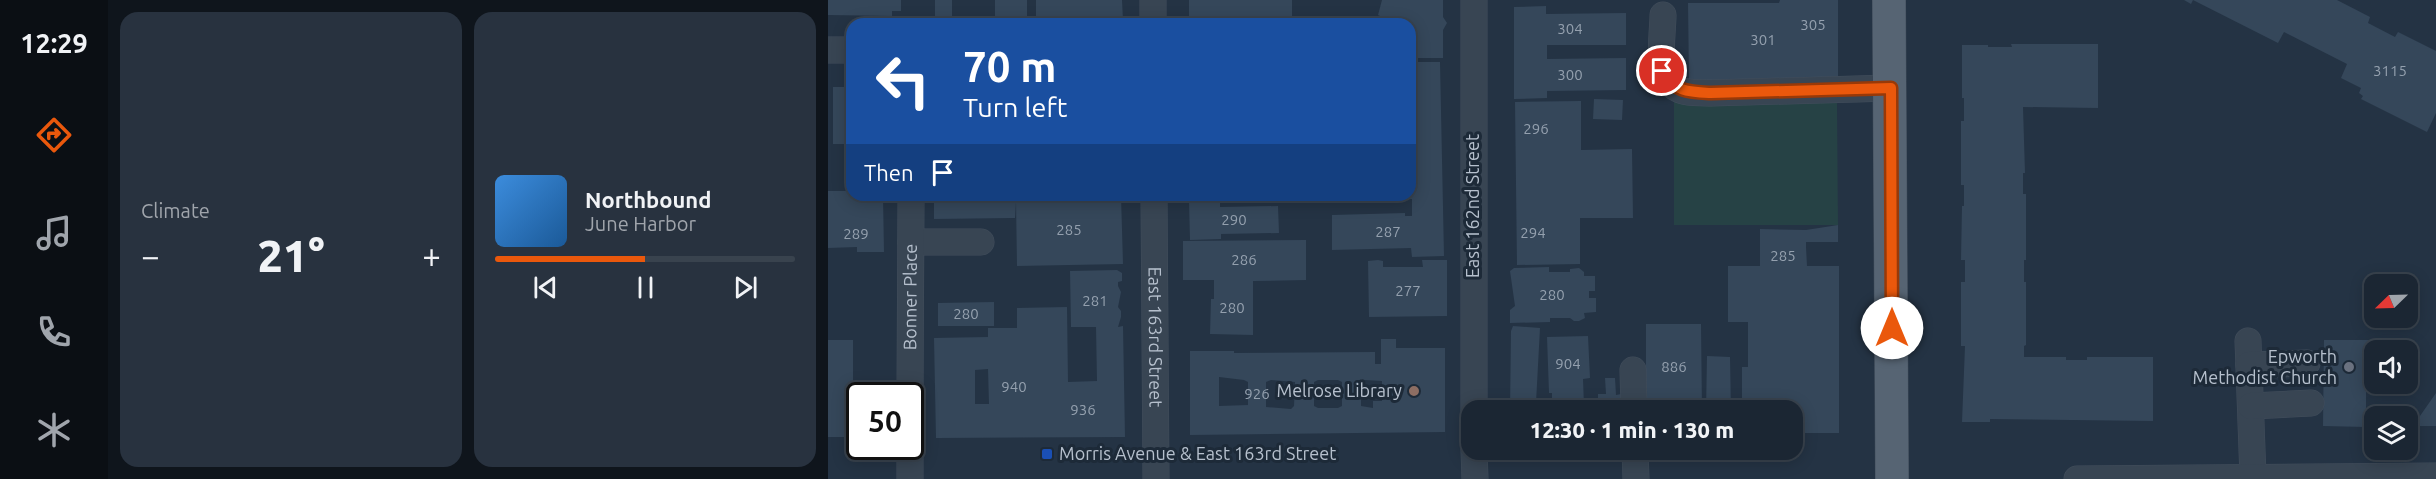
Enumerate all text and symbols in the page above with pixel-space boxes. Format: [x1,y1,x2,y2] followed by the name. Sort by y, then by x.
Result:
[1800,16,1826,33] house number: 305
[1557,20,1583,37] house number: 304
[20,28,88,58] text: 12:29
[1750,31,1776,48] house number: 301
[864,42,942,120] icon: left
[963,43,1057,90] text: 70 m
[1636,45,1687,96] pin
[1645,54,1678,87] icon: arrive
[2373,62,2407,79] house number: 3115
[1557,66,1583,83] house number: 300
[963,92,1067,122] text: Turn left
[33,114,75,156] icon: directions
[1523,120,1549,137] house number: 296
[1462,134,1482,278] street label: East 162nd Street
[926,156,959,189] icon: arrive
[864,160,914,185] text: Then
[585,187,711,212] text: Northbound
[141,199,210,222] text: Climate
[1221,211,1247,228] house number: 290
[33,212,75,254] icon: music
[585,212,696,235] text: June Harbor
[1056,221,1082,238] house number: 285
[1375,223,1401,240] house number: 287
[1520,224,1546,241] house number: 294
[843,225,869,242] house number: 289
[257,230,325,281] text: 21°
[141,237,160,274] text: −
[422,237,441,274] text: +
[899,244,920,350] street label: Bonner Place
[1770,247,1796,264] house number: 285
[1231,251,1257,268] house number: 286
[1146,267,1166,407] street label: East 163rd Street
[529,271,562,304] icon: previous
[629,271,662,304] icon: pause
[729,271,762,304] icon: next
[2364,274,2418,328] north arrow
[2364,274,2418,460] map controls
[1395,282,1421,299] house number: 277
[1539,286,1565,303] house number: 280
[1082,292,1108,309] house number: 281
[1860,296,1924,360] position arrow
[1219,299,1245,316] house number: 280
[953,305,979,322] house number: 280
[33,311,75,353] icon: phone
[2364,340,2418,394] button: sound
[2193,346,2337,387] place label: Epworth Methodist Church
[1555,355,1581,372] house number: 904
[1661,358,1687,375] house number: 886
[2342,360,2356,374] marker: Epworth Methodist Church
[1001,378,1027,395] house number: 940
[1276,380,1402,400] place label: Melrose Library
[846,382,924,460] speed limit sign: 50
[1407,384,1421,398] marker: Melrose Library
[1244,385,1270,402] house number: 926
[1070,401,1096,418] house number: 936
[2364,406,2418,460] button: layers
[33,409,75,451] icon: climate
[1530,417,1734,442] text: 12:30 · 1 min · 130 m
[1059,443,1336,463] place label: Morris Avenue & East 163rd Street
[1040,447,1054,461] marker: Morris Avenue & East 163rd Street

